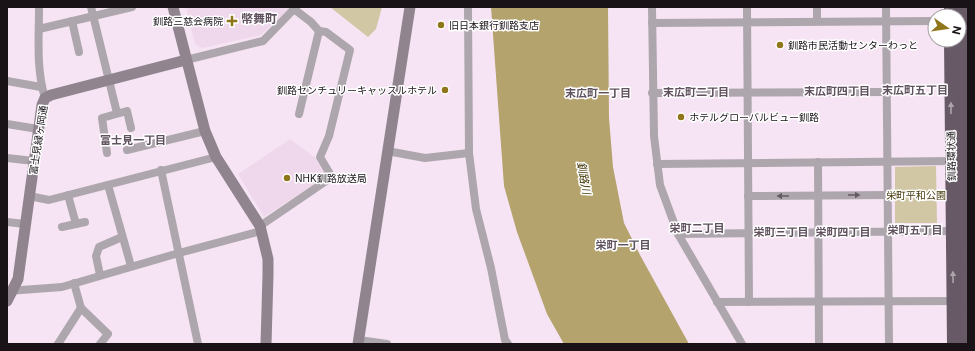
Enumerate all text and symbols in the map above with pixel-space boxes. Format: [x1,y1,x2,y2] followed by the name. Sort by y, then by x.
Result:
[927,8,967,48] north arrow
[241,11,277,26] district label: 幣舞町
[153,15,223,27] place label: 釧路三慈会病院
[226,15,238,27] marker: 釧路三慈会病院
[449,19,539,31] place label: 旧日本銀行釧路支店
[436,20,446,30] marker: 旧日本銀行釧路支店
[949,25,965,36] text: N
[788,39,918,51] place label: 釧路市民活動センターわっと
[775,40,785,50] marker: 釧路市民活動センターわっと
[882,83,948,97] district label: 末広町五丁目
[277,84,437,96] place label: 釧路センチュリーキャッスルホテル
[804,84,870,98] district label: 末広町四丁目
[440,85,450,95] marker: 釧路センチュリーキャッスルホテル
[663,85,729,99] district label: 末広町二丁目
[565,86,631,100] district label: 末広町一丁目
[948,101,954,114] one-way arrow
[27,104,49,176] street label: 富士見緑ヶ岡通
[689,111,819,123] place label: ホテルグローバルビュー釧路
[676,112,686,122] marker: ホテルグローバルビュー釧路
[945,131,957,181] street label: 釧路環状通
[100,133,166,147] district label: 富士見一丁目
[574,161,594,196] water label: 釧路川
[295,172,367,184] place label: NHK釧路放送局
[282,173,292,183] marker: NHK釧路放送局
[886,189,946,201] park label: 栄町平和公園
[848,192,861,198] one-way arrow
[776,193,789,199] one-way arrow
[670,221,725,235] district label: 栄町二丁目
[888,223,943,237] district label: 栄町五丁目
[754,225,809,239] district label: 栄町三丁目
[816,225,871,239] district label: 栄町四丁目
[596,238,651,252] district label: 栄町一丁目
[950,270,956,283] one-way arrow

